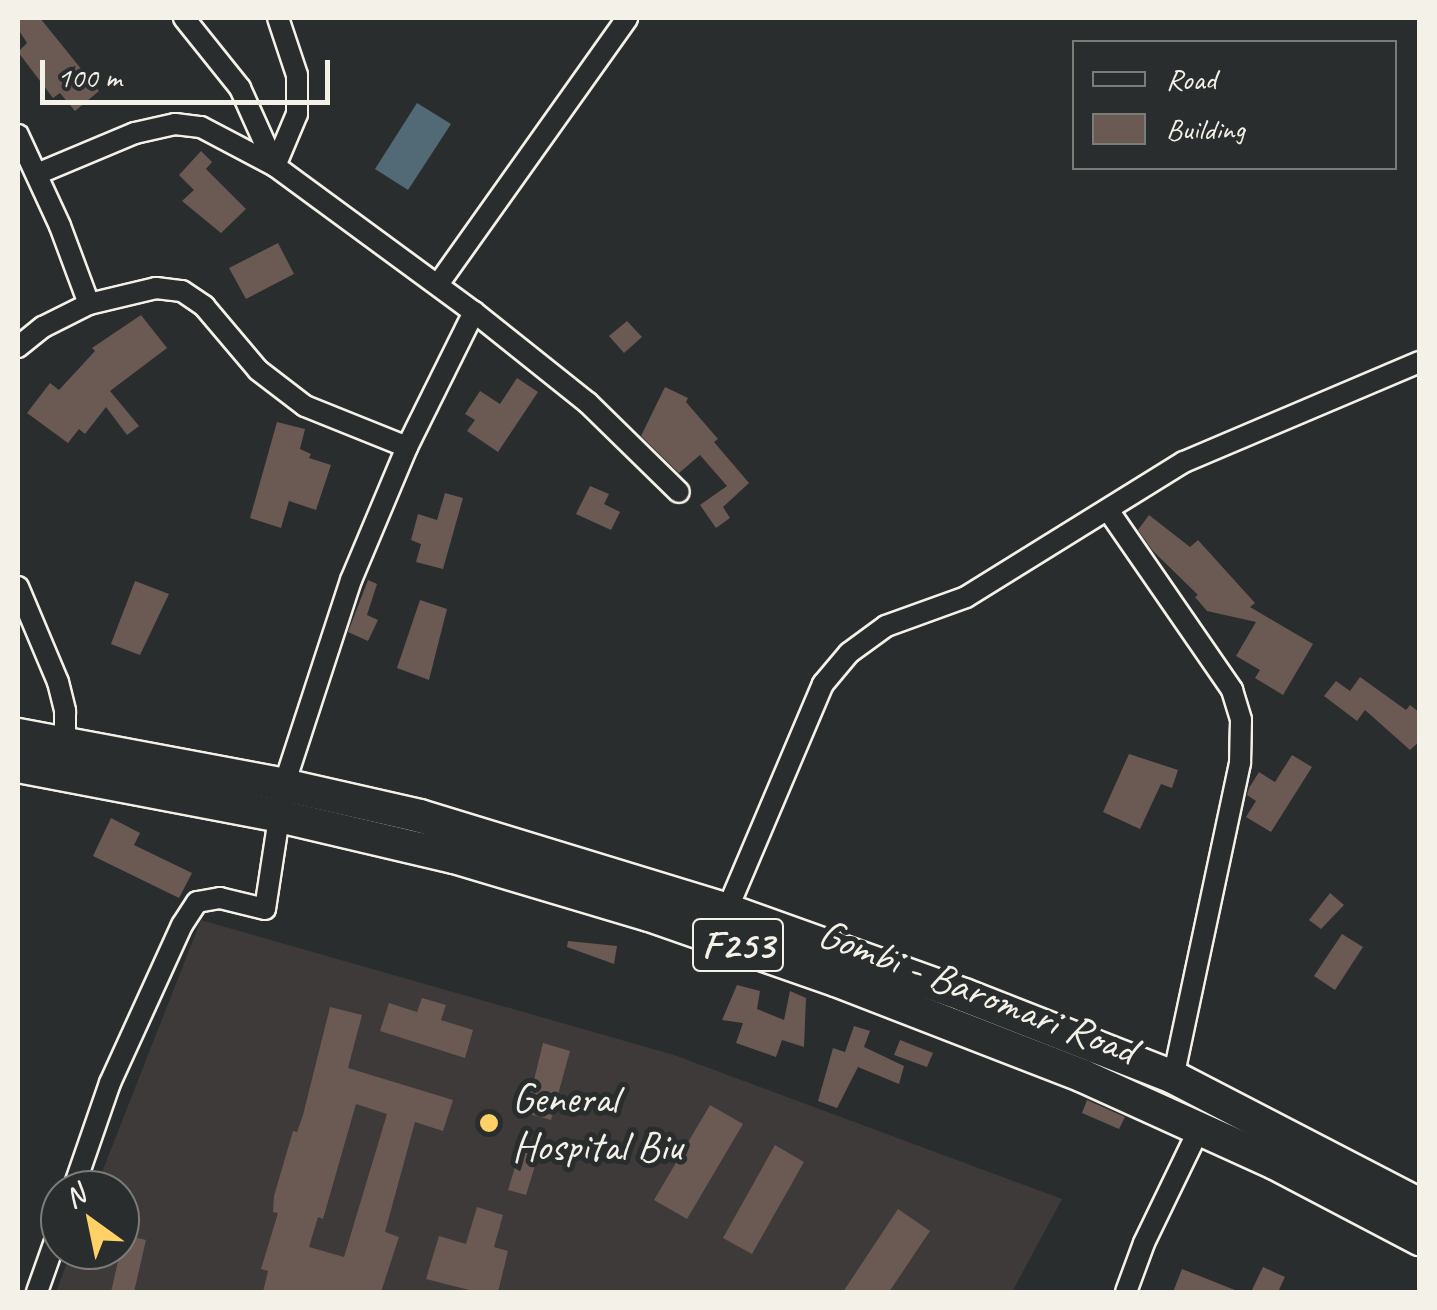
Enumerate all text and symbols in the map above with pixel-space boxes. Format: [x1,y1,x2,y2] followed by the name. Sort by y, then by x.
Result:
[45,40,335,102] scale bar
[1072,40,1397,170] legend
[57,58,122,96] text: 100 m
[1166,60,1216,98] text: Road
[1166,110,1245,148] text: Building
[811,908,1143,1076] street label: Gombi - Baromari Road
[690,910,786,980] road number: F253
[512,1074,683,1172] place label: General Hospital Biu
[476,1110,502,1136] marker: General Hospital Biu
[40,1170,140,1270] north arrow
[58,1177,91,1215] text: N

